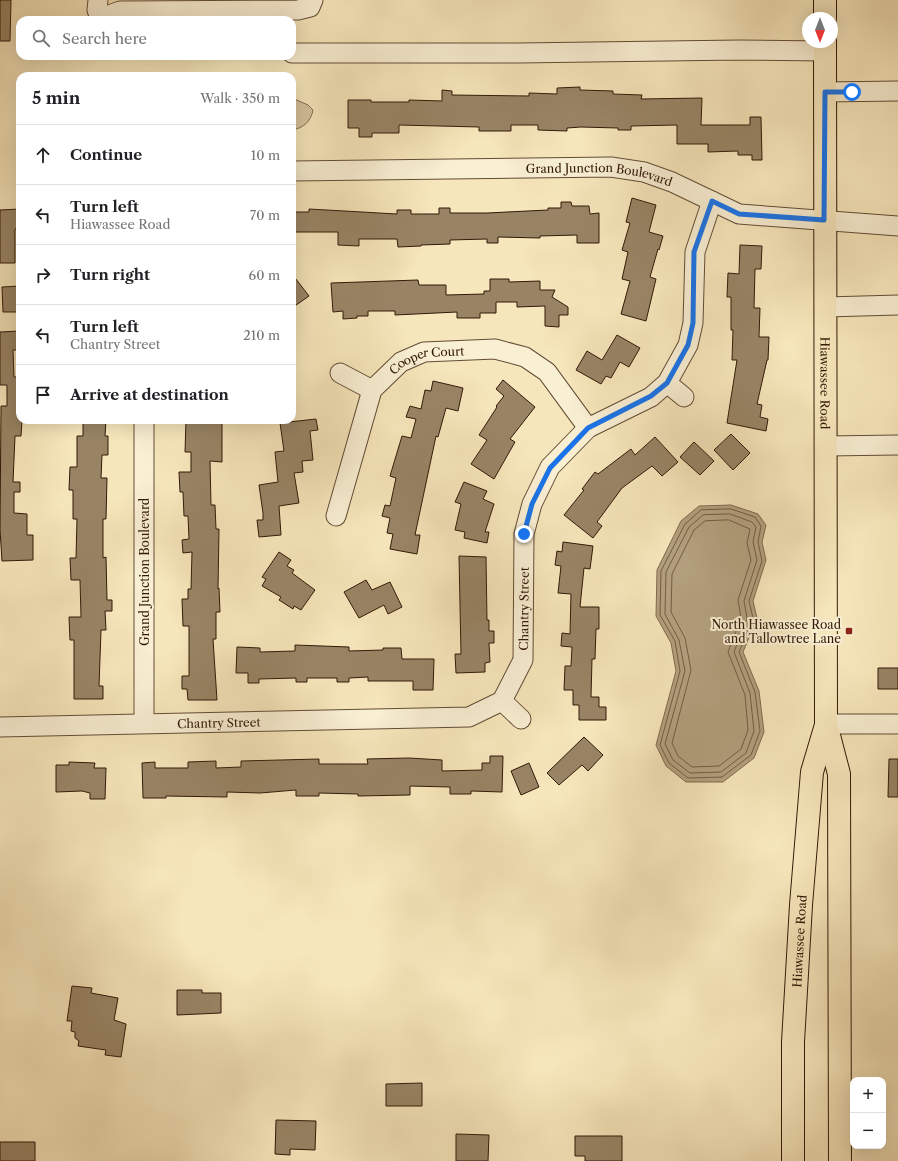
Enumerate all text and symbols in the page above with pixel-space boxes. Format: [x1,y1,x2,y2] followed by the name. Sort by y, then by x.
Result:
[802,12,838,48] north arrow
[16,16,296,60] search box
[30,27,52,49] icon: search
[62,29,147,48] text: Search here
[843,83,861,101] route start
[32,88,80,108] text: 5 min
[200,90,280,106] text: Walk · 350 m
[32,144,54,166] icon: ahead
[70,145,142,164] text: Continue
[251,147,280,163] text: 10 m
[526,159,675,189] street label: Grand Junction Boulevard
[70,197,139,216] text: Turn left
[32,204,54,226] icon: left
[250,207,280,223] text: 70 m
[70,216,170,232] text: Hiawassee Road
[32,264,54,286] icon: right
[70,265,150,284] text: Turn right
[249,267,280,283] text: 60 m
[70,317,139,336] text: Turn left
[32,324,54,346] icon: left
[243,327,280,343] text: 210 m
[70,336,160,352] text: Chantry Street
[818,337,833,430] street label: Hiawassee Road
[386,343,465,377] street label: Cooper Court
[32,384,54,406] icon: arrive
[70,385,229,404] text: Arrive at destination
[137,497,152,646] street label: Grand Junction Boulevard
[515,525,533,543] route end
[516,566,531,651] street label: Chantry Street
[711,617,842,646] place label: North Hiawassee Road and Tallowtree Lane
[844,626,854,636] marker: North Hiawassee Road and Tallowtree Lane
[177,714,262,731] street label: Chantry Street
[789,894,809,988] street label: Hiawassee Road
[850,1077,886,1149] map controls
[850,1077,886,1113] button: +
[850,1113,886,1149] button: −

